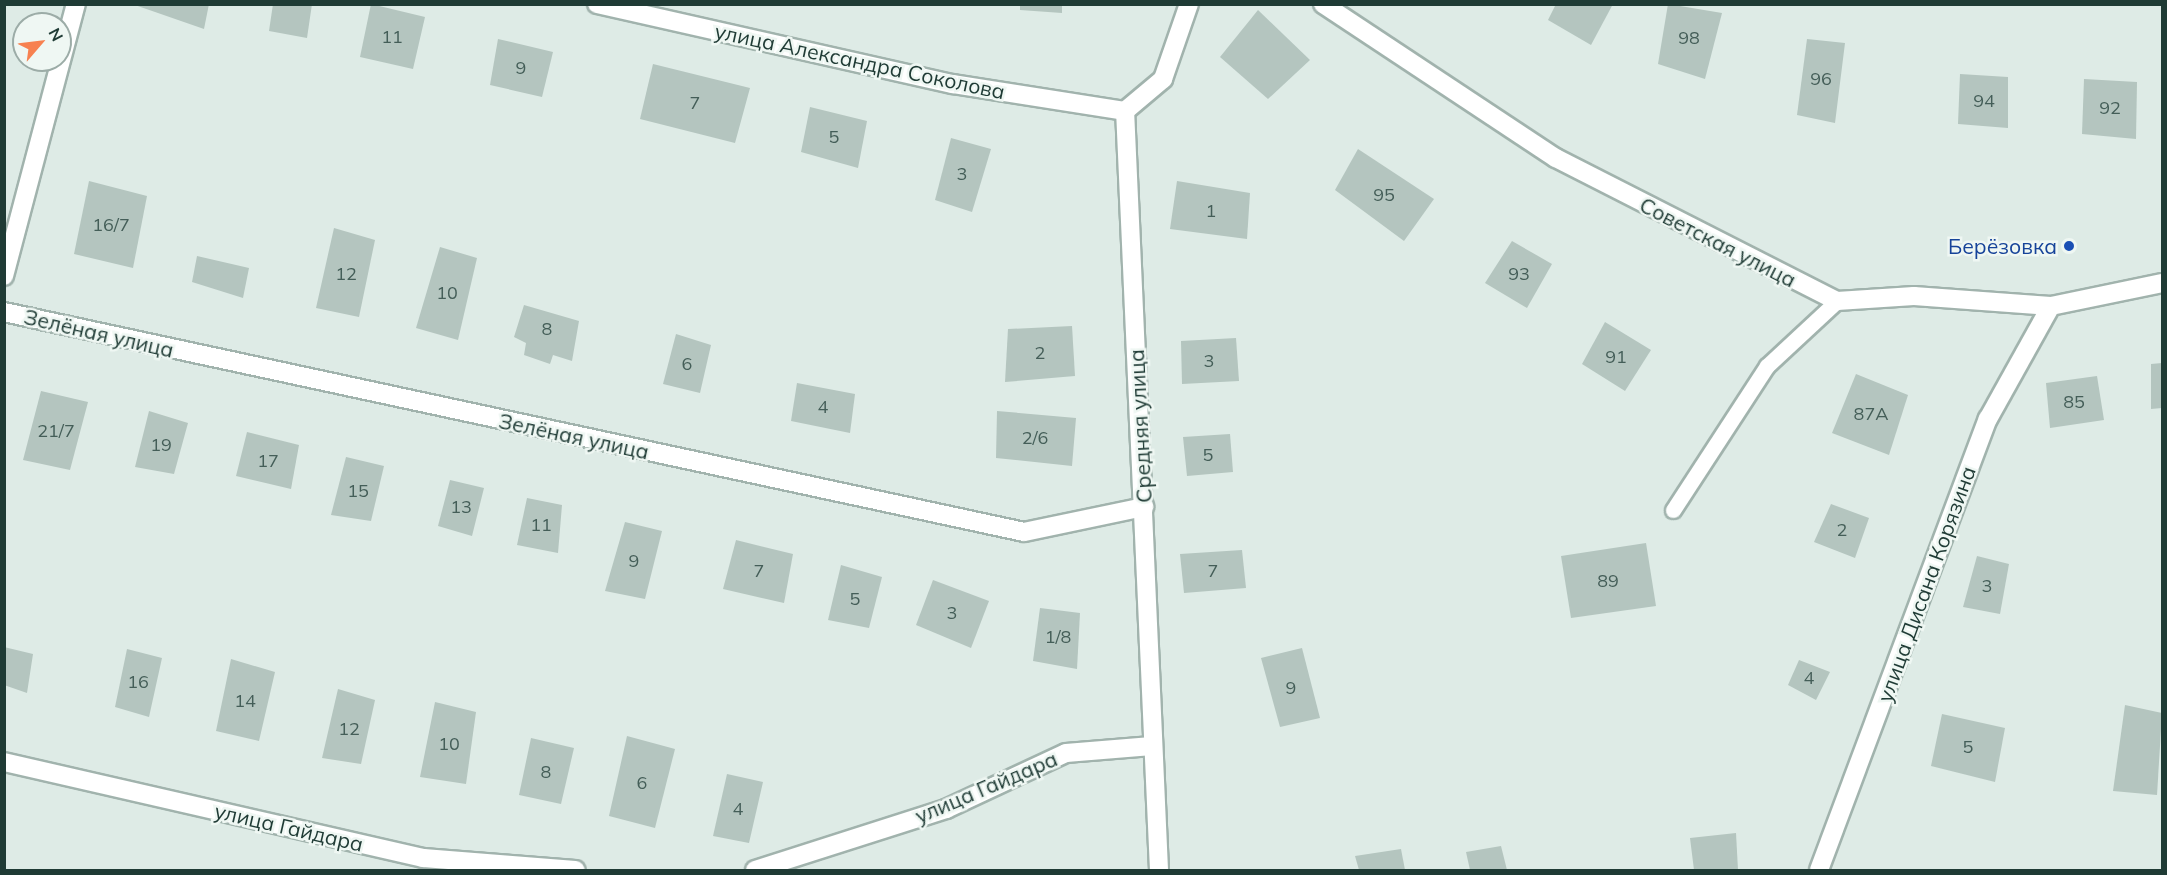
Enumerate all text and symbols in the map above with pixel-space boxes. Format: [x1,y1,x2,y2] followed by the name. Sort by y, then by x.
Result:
[12,12,72,72] north arrow
[713,18,1007,104] street label: улица Александра Соколова
[44,24,68,45] text: N
[381,26,403,48] house number: 11
[1678,27,1700,49] house number: 98
[516,57,526,79] house number: 9
[1810,68,1832,90] house number: 96
[1973,90,1995,112] house number: 94
[690,92,700,114] house number: 7
[2099,97,2121,119] house number: 92
[829,126,839,148] house number: 5
[957,163,967,185] house number: 3
[1373,184,1395,206] house number: 95
[1636,192,1800,292] street label: Советская улица
[1206,200,1216,222] house number: 1
[92,214,130,236] house number: 16/7
[1948,233,2057,259] place label: Берёзовка
[2062,239,2076,253] marker: Берёзовка
[335,263,357,285] house number: 12
[1508,263,1530,285] house number: 93
[436,282,458,304] house number: 10
[22,304,176,362] street label: Зелёная улица
[542,318,552,340] house number: 8
[1035,342,1045,364] house number: 2
[1605,346,1627,368] house number: 91
[1123,349,1157,503] street label: Средняя улица
[1204,350,1214,372] house number: 3
[682,353,692,375] house number: 6
[2063,391,2085,413] house number: 85
[818,396,828,418] house number: 4
[1854,403,1888,425] house number: 87А
[497,408,651,464] street label: Зелёная улица
[37,420,75,442] house number: 21/7
[1022,427,1048,449] house number: 2/6
[150,434,172,456] house number: 19
[1203,444,1213,466] house number: 5
[257,450,279,472] house number: 17
[1872,463,1980,705] street label: улица Дисана Корязина
[347,480,369,502] house number: 15
[450,496,472,518] house number: 13
[530,514,552,536] house number: 11
[1837,519,1847,541] house number: 2
[629,550,639,572] house number: 9
[754,560,764,582] house number: 7
[1208,560,1218,582] house number: 7
[1597,570,1619,592] house number: 89
[1982,575,1992,597] house number: 3
[850,588,860,610] house number: 5
[947,602,957,624] house number: 3
[1045,626,1071,648] house number: 1/8
[1804,667,1814,689] house number: 4
[127,671,149,693] house number: 16
[1286,677,1296,699] house number: 9
[234,690,256,712] house number: 14
[338,718,360,740] house number: 12
[438,733,460,755] house number: 10
[1963,736,1973,758] house number: 5
[911,746,1061,828] street label: улица Гайдара
[541,761,551,783] house number: 8
[637,772,647,794] house number: 6
[212,798,366,856] street label: улица Гайдара
[733,798,743,820] house number: 4

